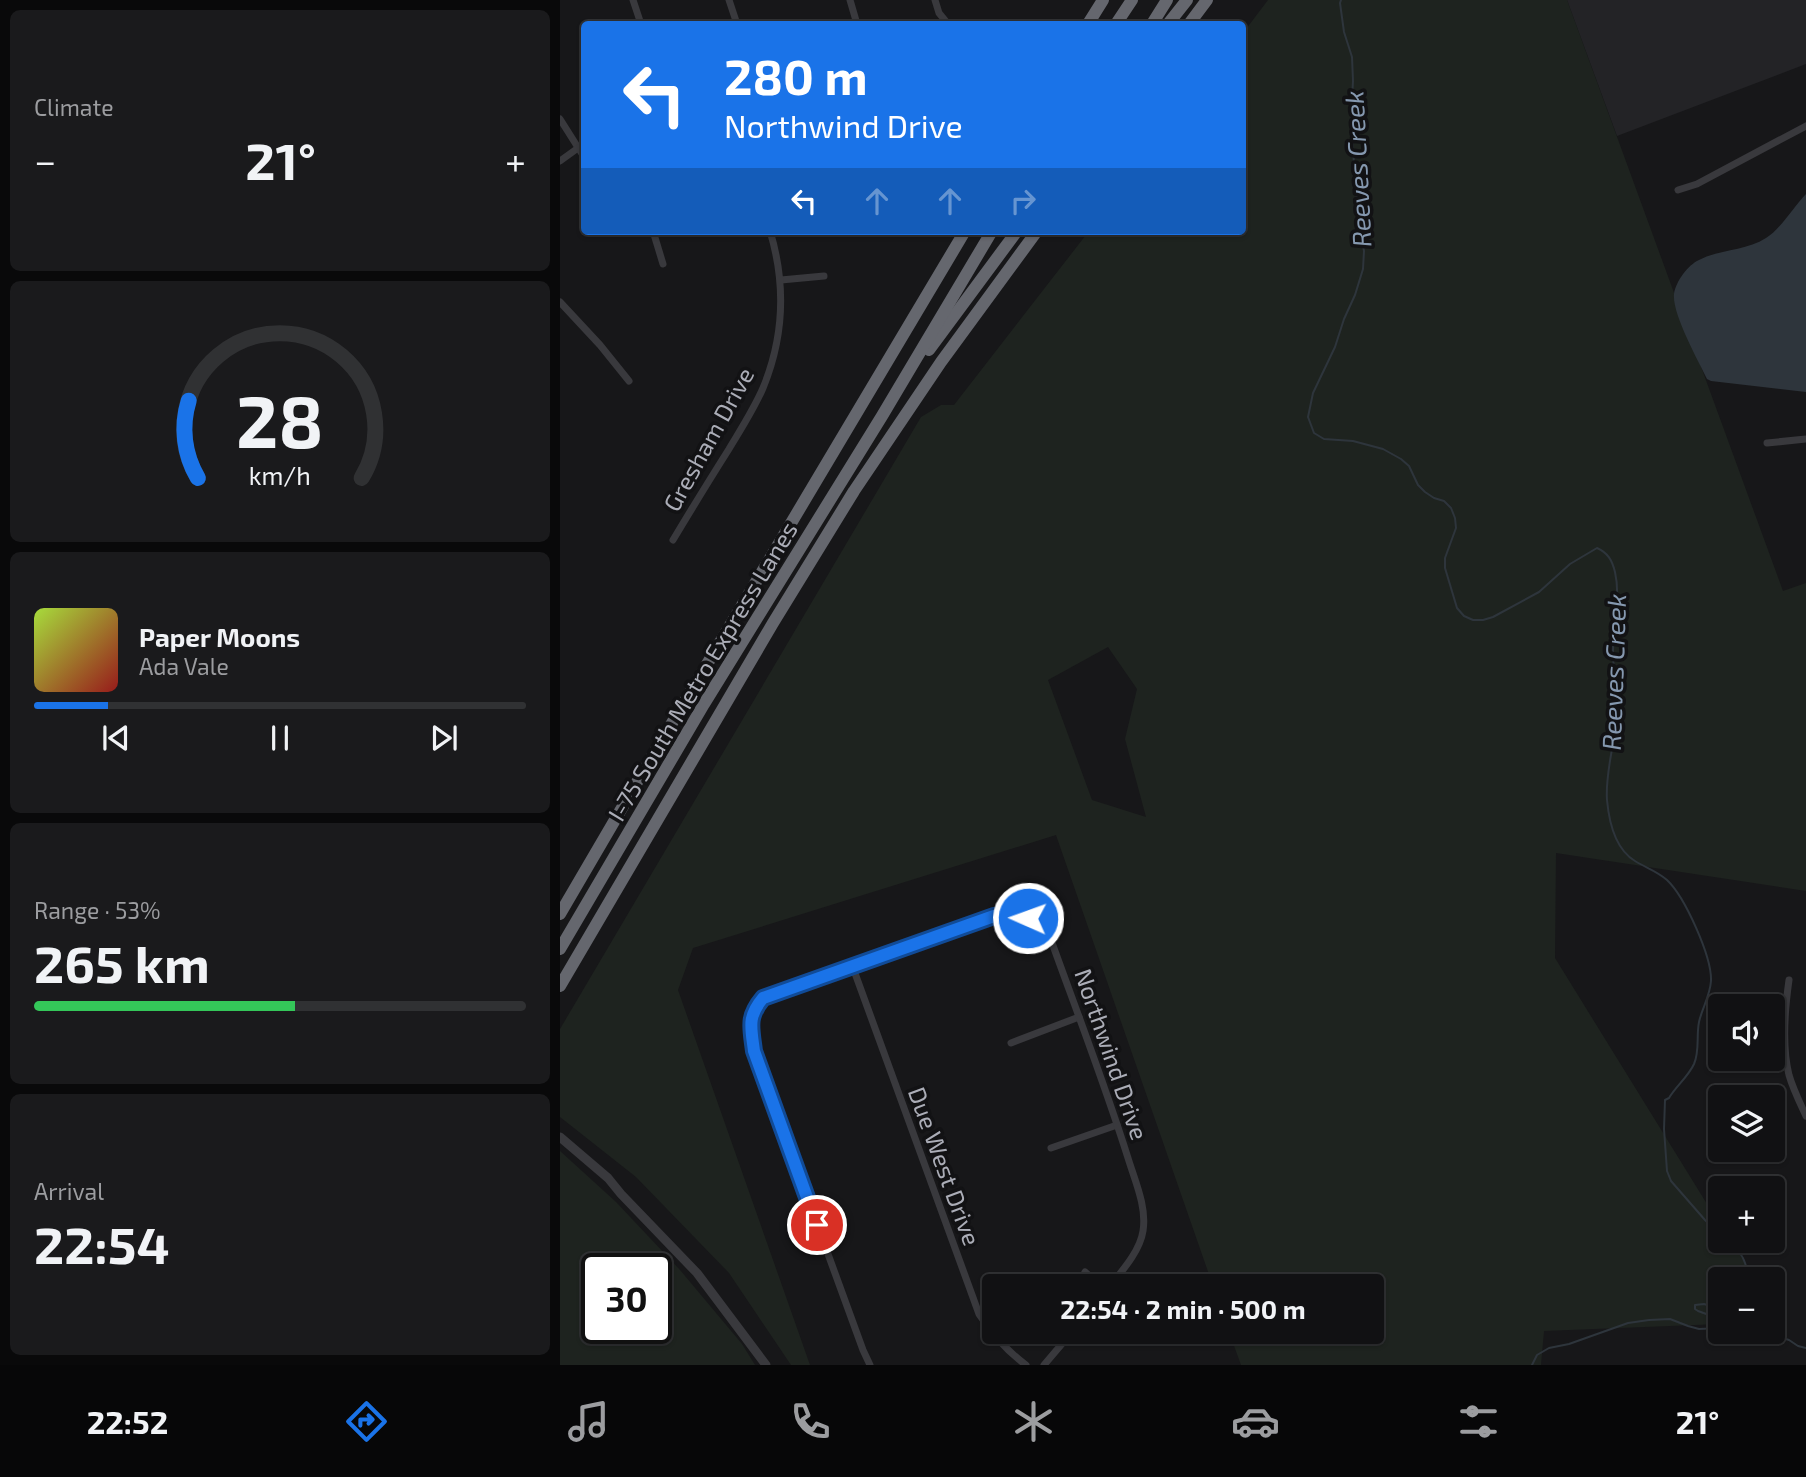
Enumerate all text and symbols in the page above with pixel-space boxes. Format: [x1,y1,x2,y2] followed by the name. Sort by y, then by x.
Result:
[724,46,868,105] text: 280 m
[609,49,700,140] icon: left
[1337,90,1377,248] water label: Reeves Creek
[34,93,114,121] text: Climate
[724,106,963,144] text: Northwind Drive
[245,128,316,190] text: 21°
[34,137,56,183] text: −
[505,137,526,183] text: +
[785,182,823,220] icon: left
[858,182,896,220] icon: ahead
[931,182,969,220] icon: ahead
[1004,182,1042,220] icon: right
[657,362,759,516] street label: Gresham Drive
[236,375,324,463] text: 28
[249,459,311,489] text: km/h
[601,516,803,826] street label: I-75 South Metro Express Lanes
[1595,593,1631,751] water label: Reeves Creek
[139,621,300,652] text: Paper Moons
[139,652,229,680] text: Ada Vale
[97,719,135,757] icon: previous
[261,719,299,757] icon: pause
[425,719,463,757] icon: next
[991,881,1065,955] position arrow
[34,896,161,924] text: Range · 53%
[34,931,210,993] text: 265 km
[1069,965,1155,1143] street label: Northwind Drive
[1708,994,1785,1344] map controls
[1708,994,1785,1071] button: sound
[903,1083,987,1249] street label: Due West Drive
[1708,1085,1785,1162] button: layers
[1708,1176,1785,1253] button: +
[34,1177,104,1205] text: Arrival
[787,1195,847,1255] pin
[798,1206,836,1244] icon: arrive
[34,1212,170,1274] text: 22:54
[581,1253,672,1344] speed limit sign: 30
[1708,1267,1785,1344] button: −
[1060,1293,1306,1324] text: 22:54 · 2 min · 500 m
[342,1397,391,1446] icon: directions
[564,1397,613,1446] icon: music
[786,1397,835,1446] icon: phone
[1009,1397,1058,1446] icon: climate
[1231,1397,1280,1446] icon: car
[1454,1397,1503,1446] icon: filters
[87,1402,168,1440] text: 22:52
[1676,1402,1719,1440] text: 21°

